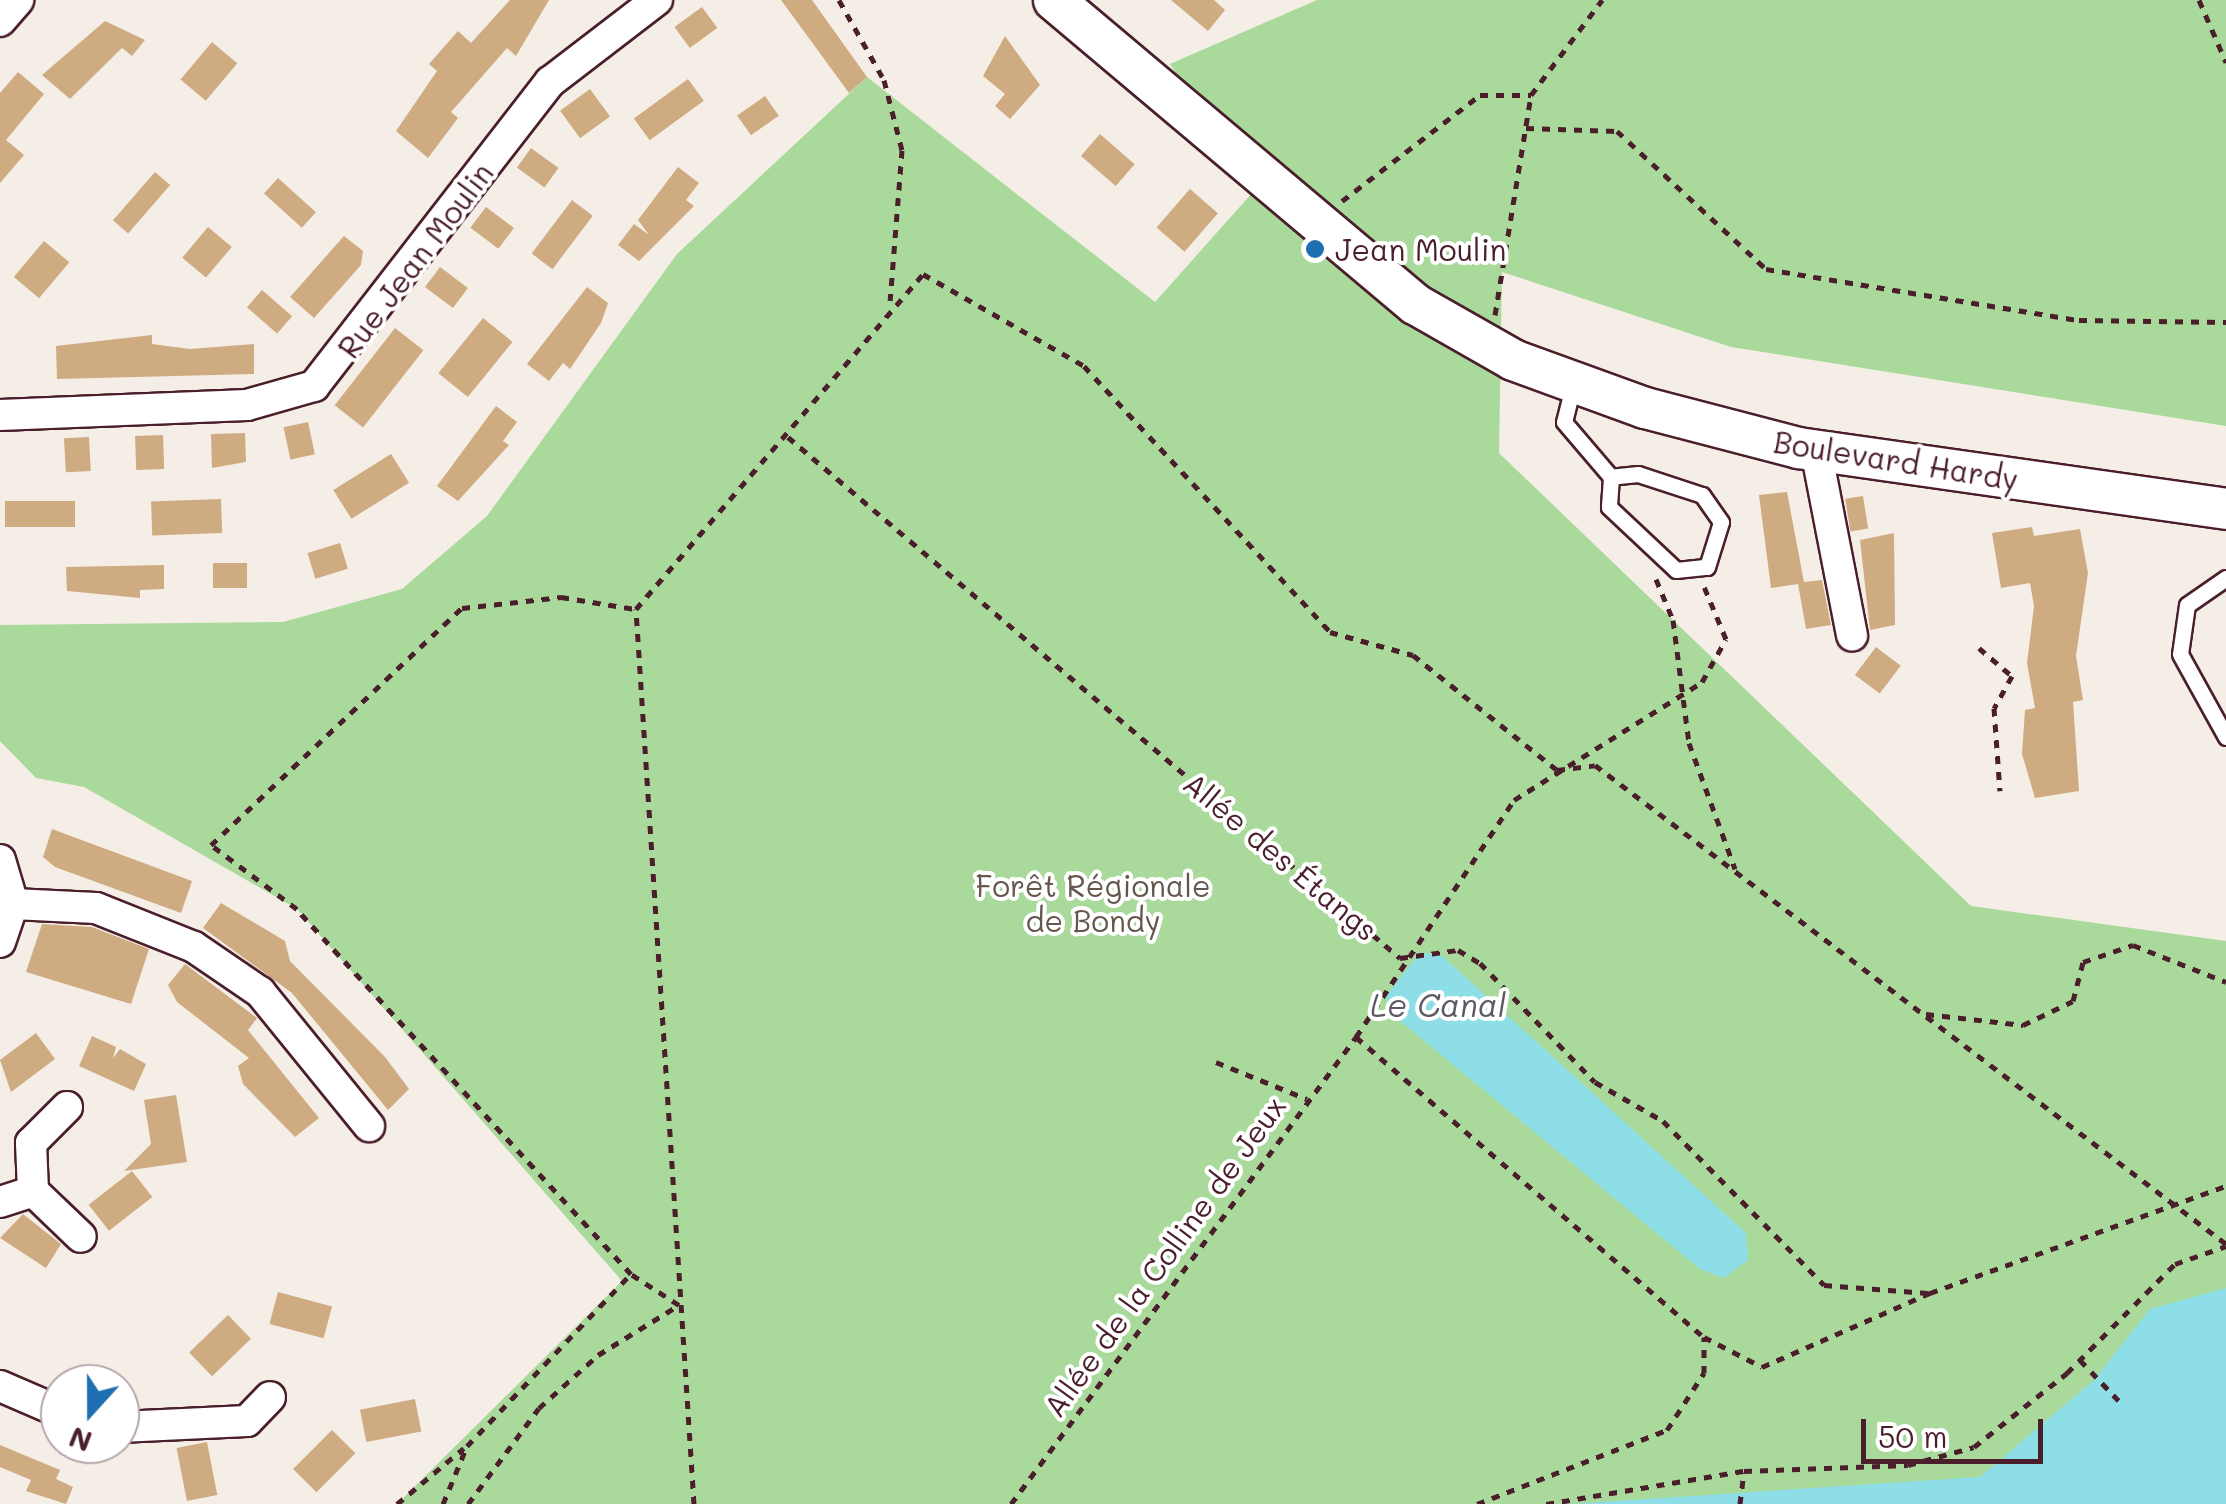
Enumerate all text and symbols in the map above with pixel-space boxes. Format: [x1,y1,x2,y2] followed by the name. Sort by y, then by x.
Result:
[330,155,500,365] street label: Rue Jean Moulin
[1335,231,1506,267] place label: Jean Moulin
[1304,238,1326,260] marker: Jean Moulin
[1771,423,2021,497] street label: Boulevard Hardy
[1177,764,1385,948] street label: Allée des Étangs
[975,867,1211,938] park label: Forêt Régionale de Bondy
[1370,985,1506,1023] water label: Le Canal
[1035,1089,1293,1423] street label: Allée de la Colline de Jeux
[40,1364,140,1464] north arrow
[1866,1399,2048,1461] scale bar
[1878,1416,1948,1456] text: 50 m
[64,1420,96,1461] text: N

